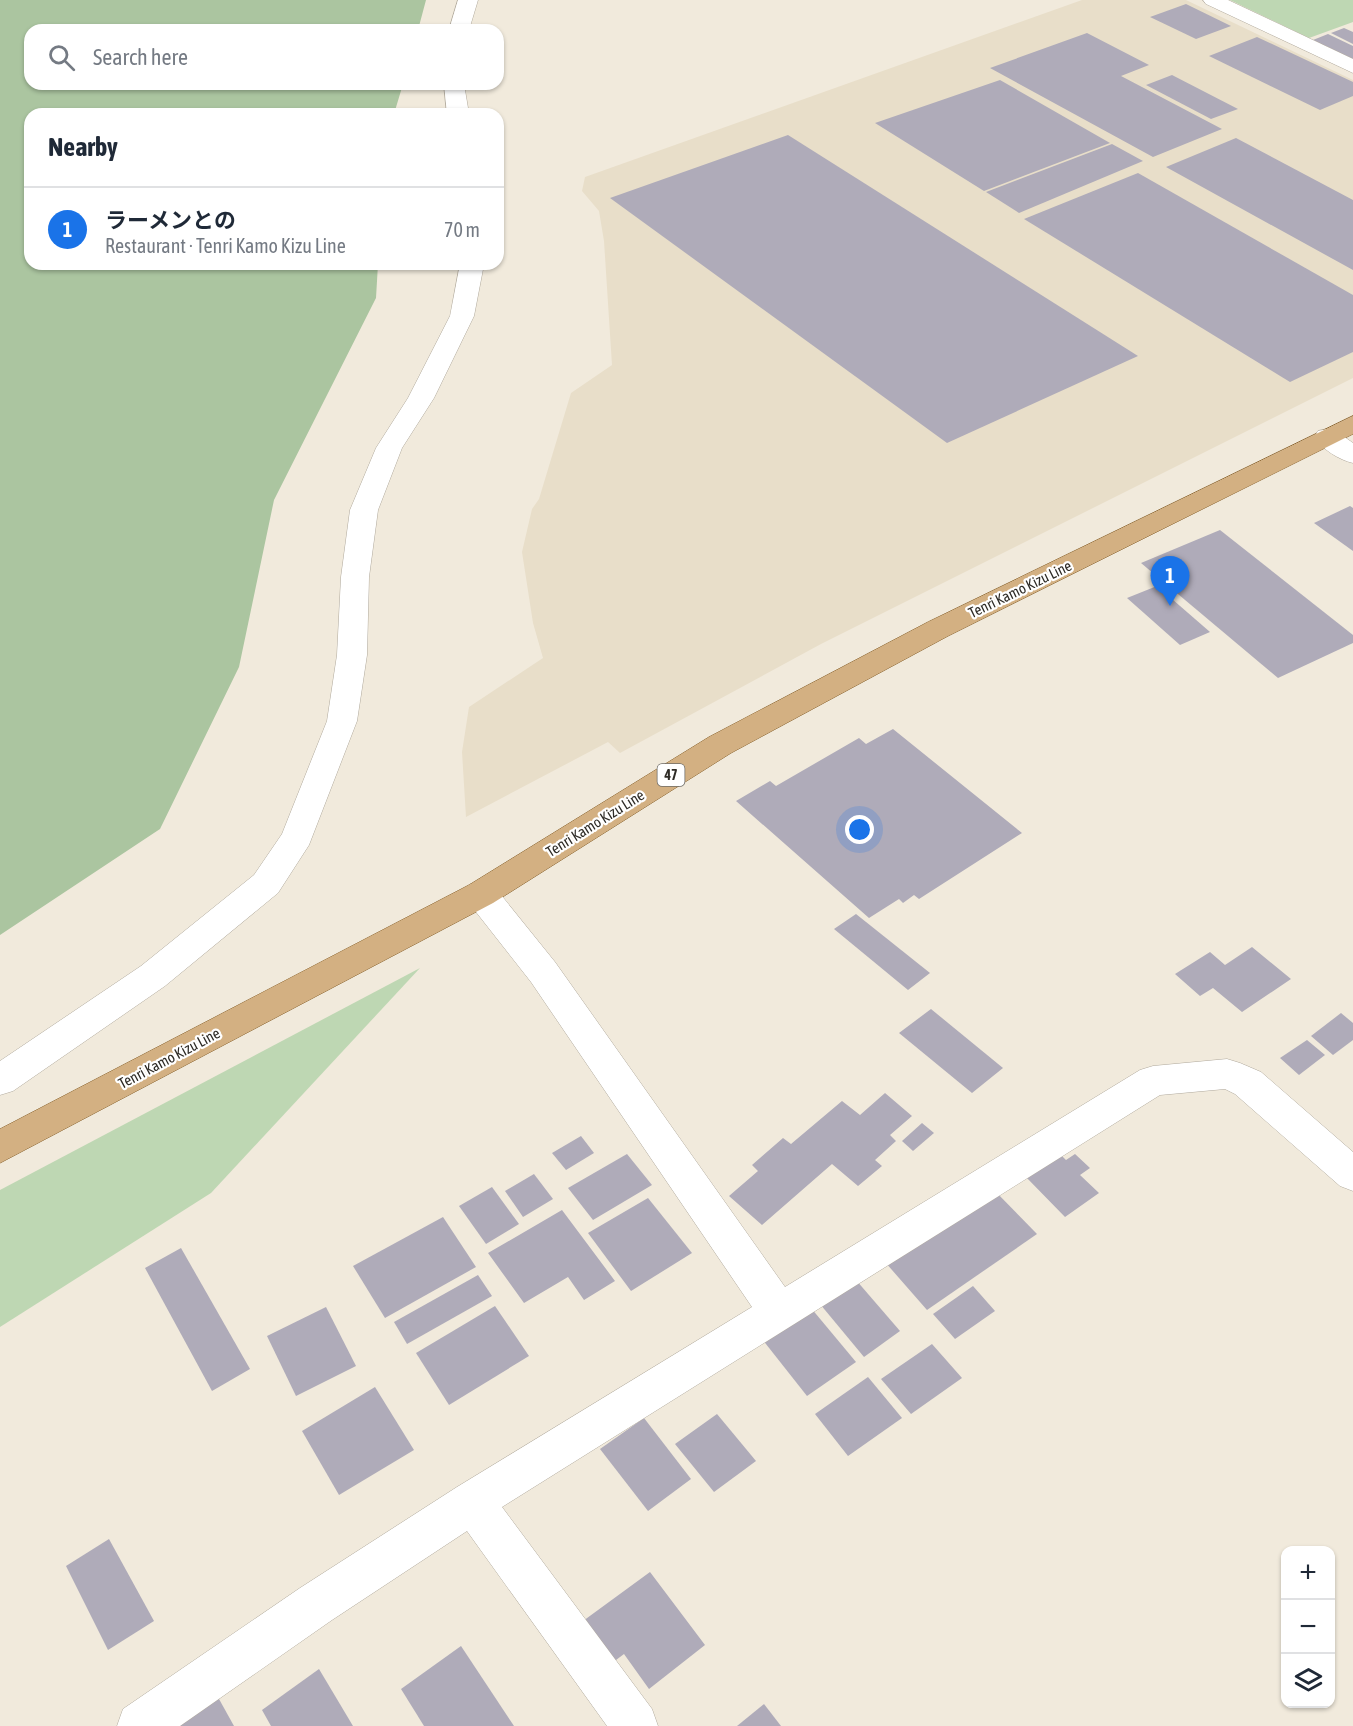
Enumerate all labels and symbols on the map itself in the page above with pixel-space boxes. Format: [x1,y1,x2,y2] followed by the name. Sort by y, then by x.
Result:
[1150,556,1190,606] pin: 1
[966,557,1074,621] street label: Tenri Kamo Kizu Line
[658,764,684,786] road number: 47
[543,786,647,860] street label: Tenri Kamo Kizu Line
[845,815,874,844] your location
[115,1024,223,1092] street label: Tenri Kamo Kizu Line

